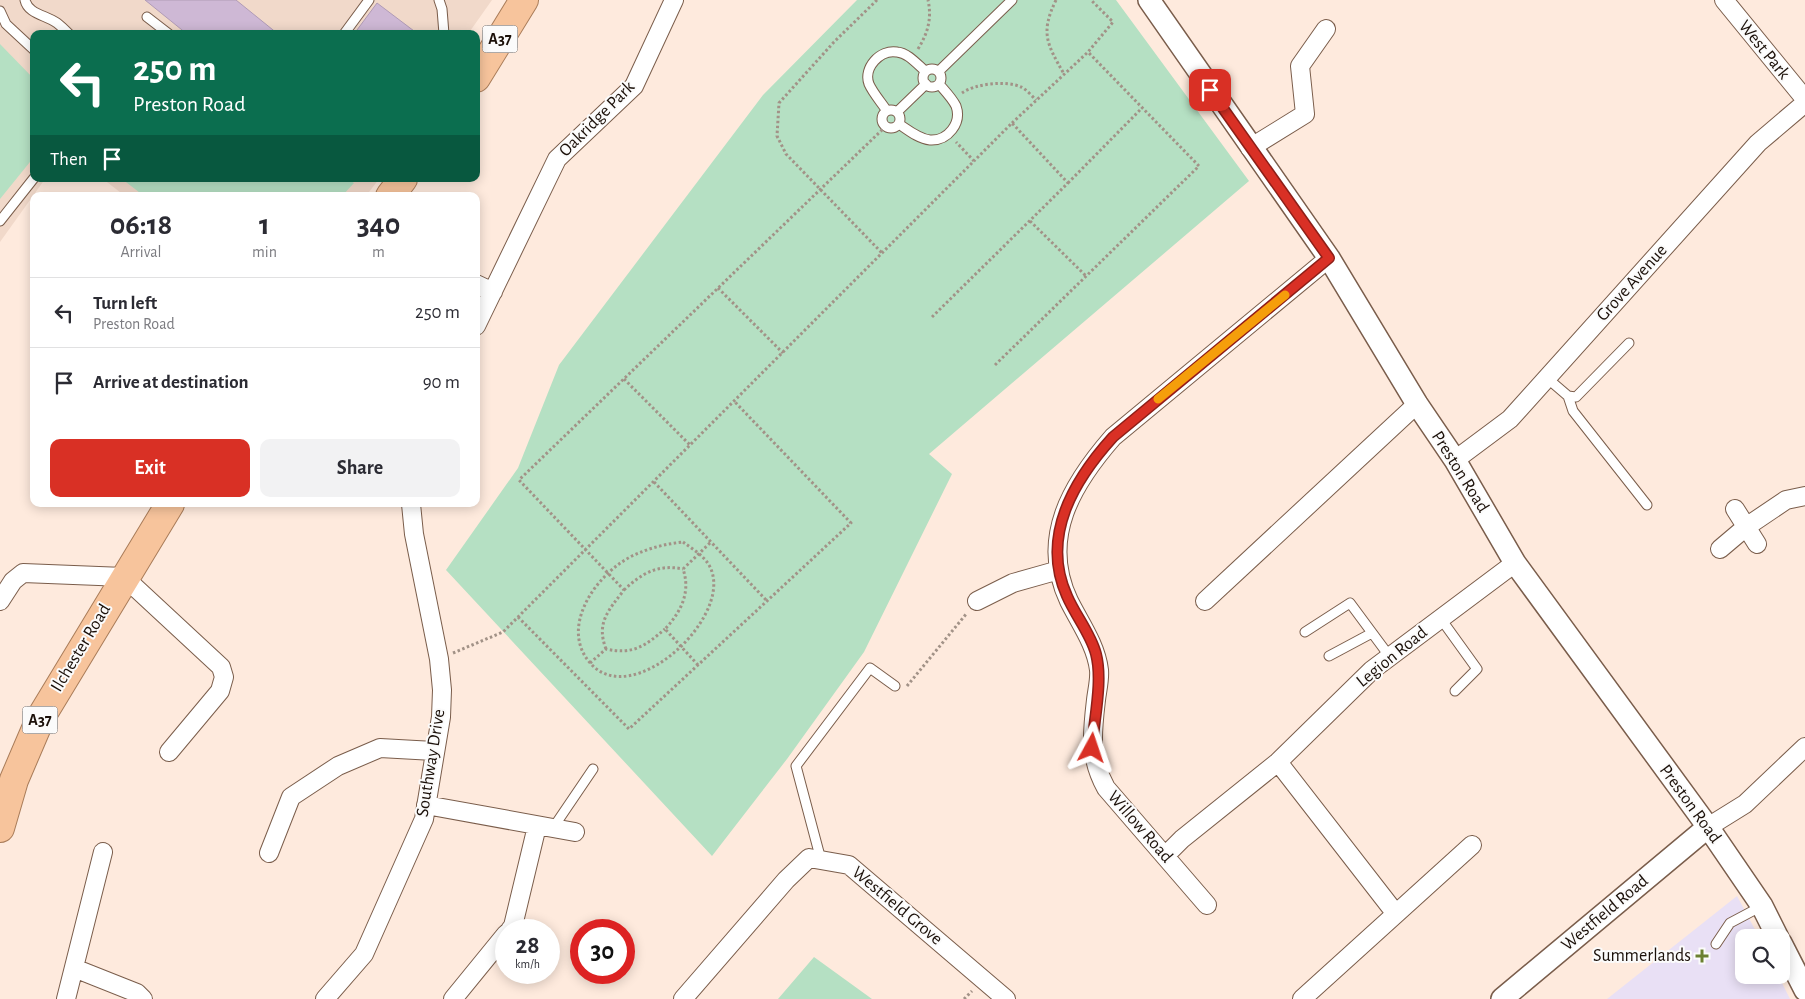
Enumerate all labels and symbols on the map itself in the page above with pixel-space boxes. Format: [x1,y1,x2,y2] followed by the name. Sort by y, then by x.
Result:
[1735,17,1794,83] street label: West Park
[482,26,518,52] road number: A37
[1189,69,1231,111] pin
[556,77,639,160] street label: Oakridge Park
[1593,241,1671,325] street label: Grove Avenue
[1428,428,1492,516] street label: Preston Road
[48,601,114,695] street label: Ilchester Road
[1353,623,1431,691] street label: Legion Road
[22,706,58,734] road number: A37
[414,708,448,818] street label: Southway Drive
[1065,721,1117,773] position arrow
[1656,761,1724,847] street label: Preston Road
[1104,788,1176,866] street label: Willow Road
[849,863,945,949] street label: Westfield Grove
[1558,872,1652,954] street label: Westfield Road
[570,919,635,984] speed limit sign: 30
[1593,947,1691,965] place label: Summerlands
[1695,949,1709,963] marker: Summerlands

